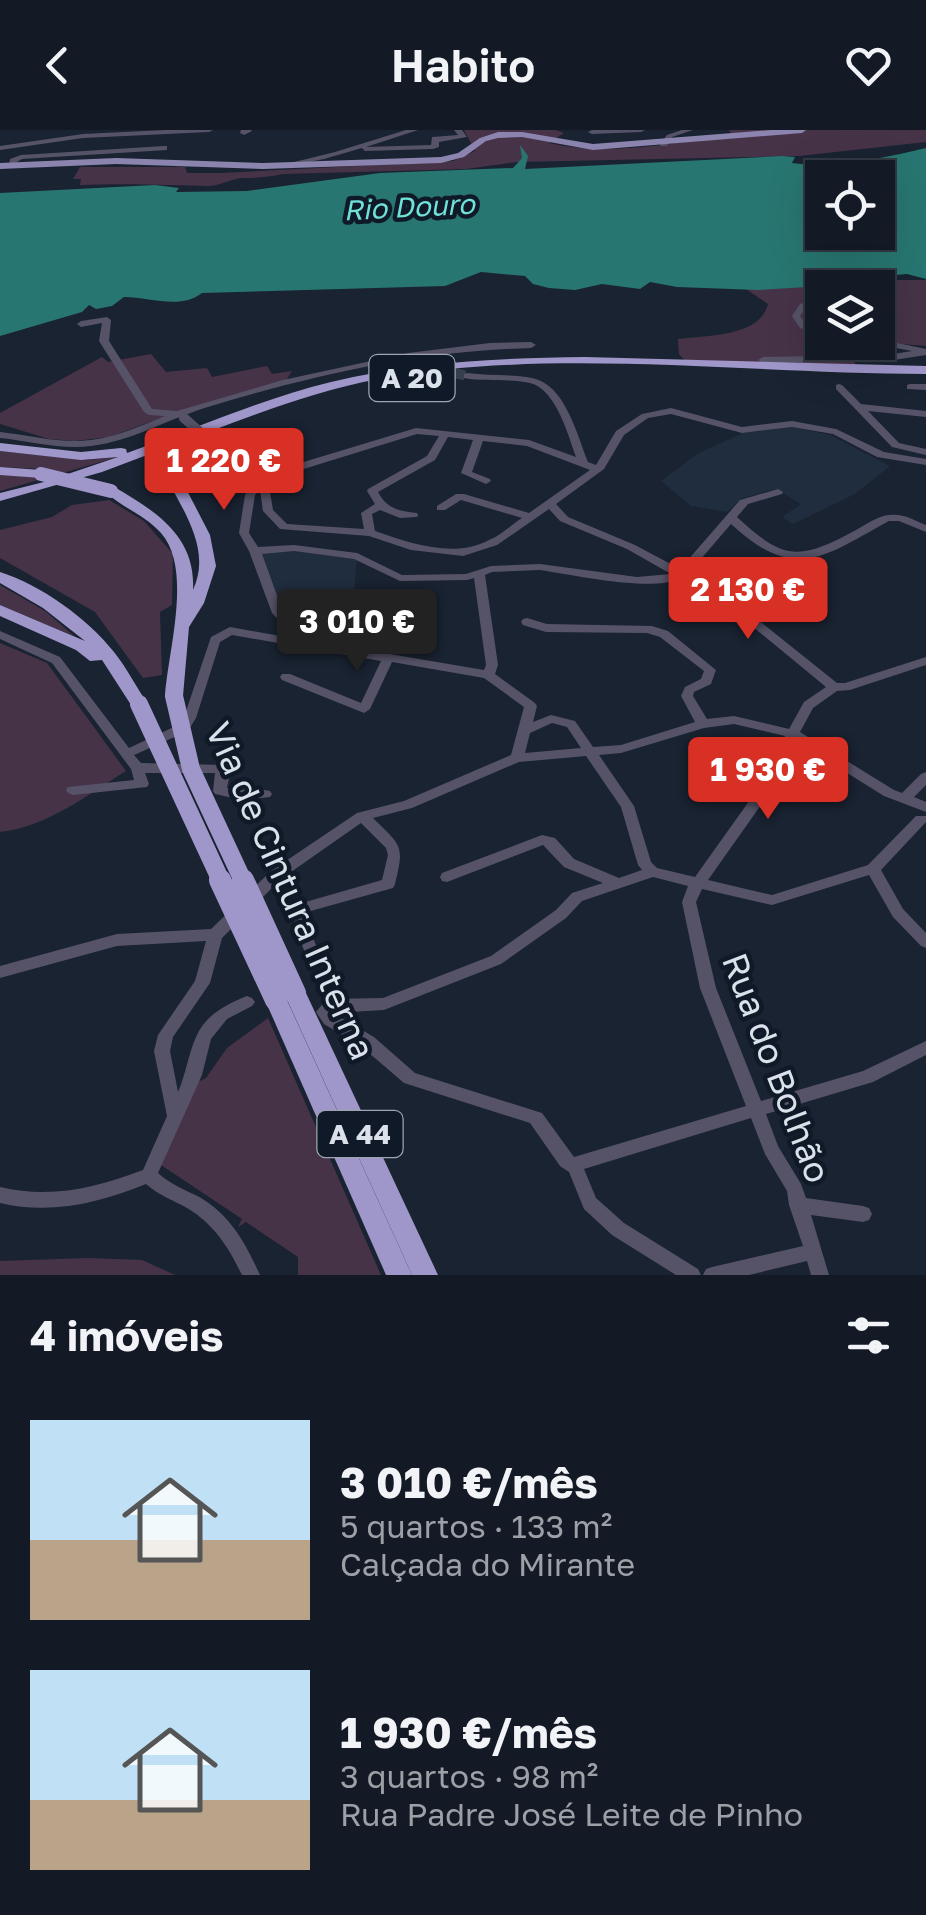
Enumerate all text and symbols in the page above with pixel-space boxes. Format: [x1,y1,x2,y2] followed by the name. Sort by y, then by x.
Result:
[30,38,85,93] icon: back
[391,38,535,92] text: Habito
[841,38,896,93] icon: heart
[805,160,895,360] map controls
[805,160,895,250] button: locate
[343,186,478,226] water label: Rio Douro
[805,270,895,360] button: layers
[370,355,454,401] road number: A 20
[132,428,316,513] pin: 1 220 €
[167,441,281,479] text: 1 220 €
[656,557,840,642] pin: 2 130 €
[691,570,805,608] text: 2 130 €
[265,589,449,674] pin: 3 010 €
[299,602,415,640] text: 3 010 €
[198,715,384,1066] street label: Via de Cintura Interna
[676,737,860,822] pin: 1 930 €
[710,750,826,788] text: 1 930 €
[714,947,840,1188] street label: Rua do Bolhão
[318,1111,402,1157] road number: A 44
[841,1308,896,1363] icon: filters
[30,1310,224,1360] text: 4 imóveis
[340,1457,598,1507] text: 3 010 €/mês
[110,1460,230,1580] icon: home
[340,1507,612,1545] text: 5 quartos · 133 m²
[340,1545,635,1583] text: Calçada do Mirante
[340,1707,597,1757] text: 1 930 €/mês
[110,1710,230,1830] icon: home
[340,1757,598,1795] text: 3 quartos · 98 m²
[340,1795,803,1833] text: Rua Padre José Leite de Pinho

